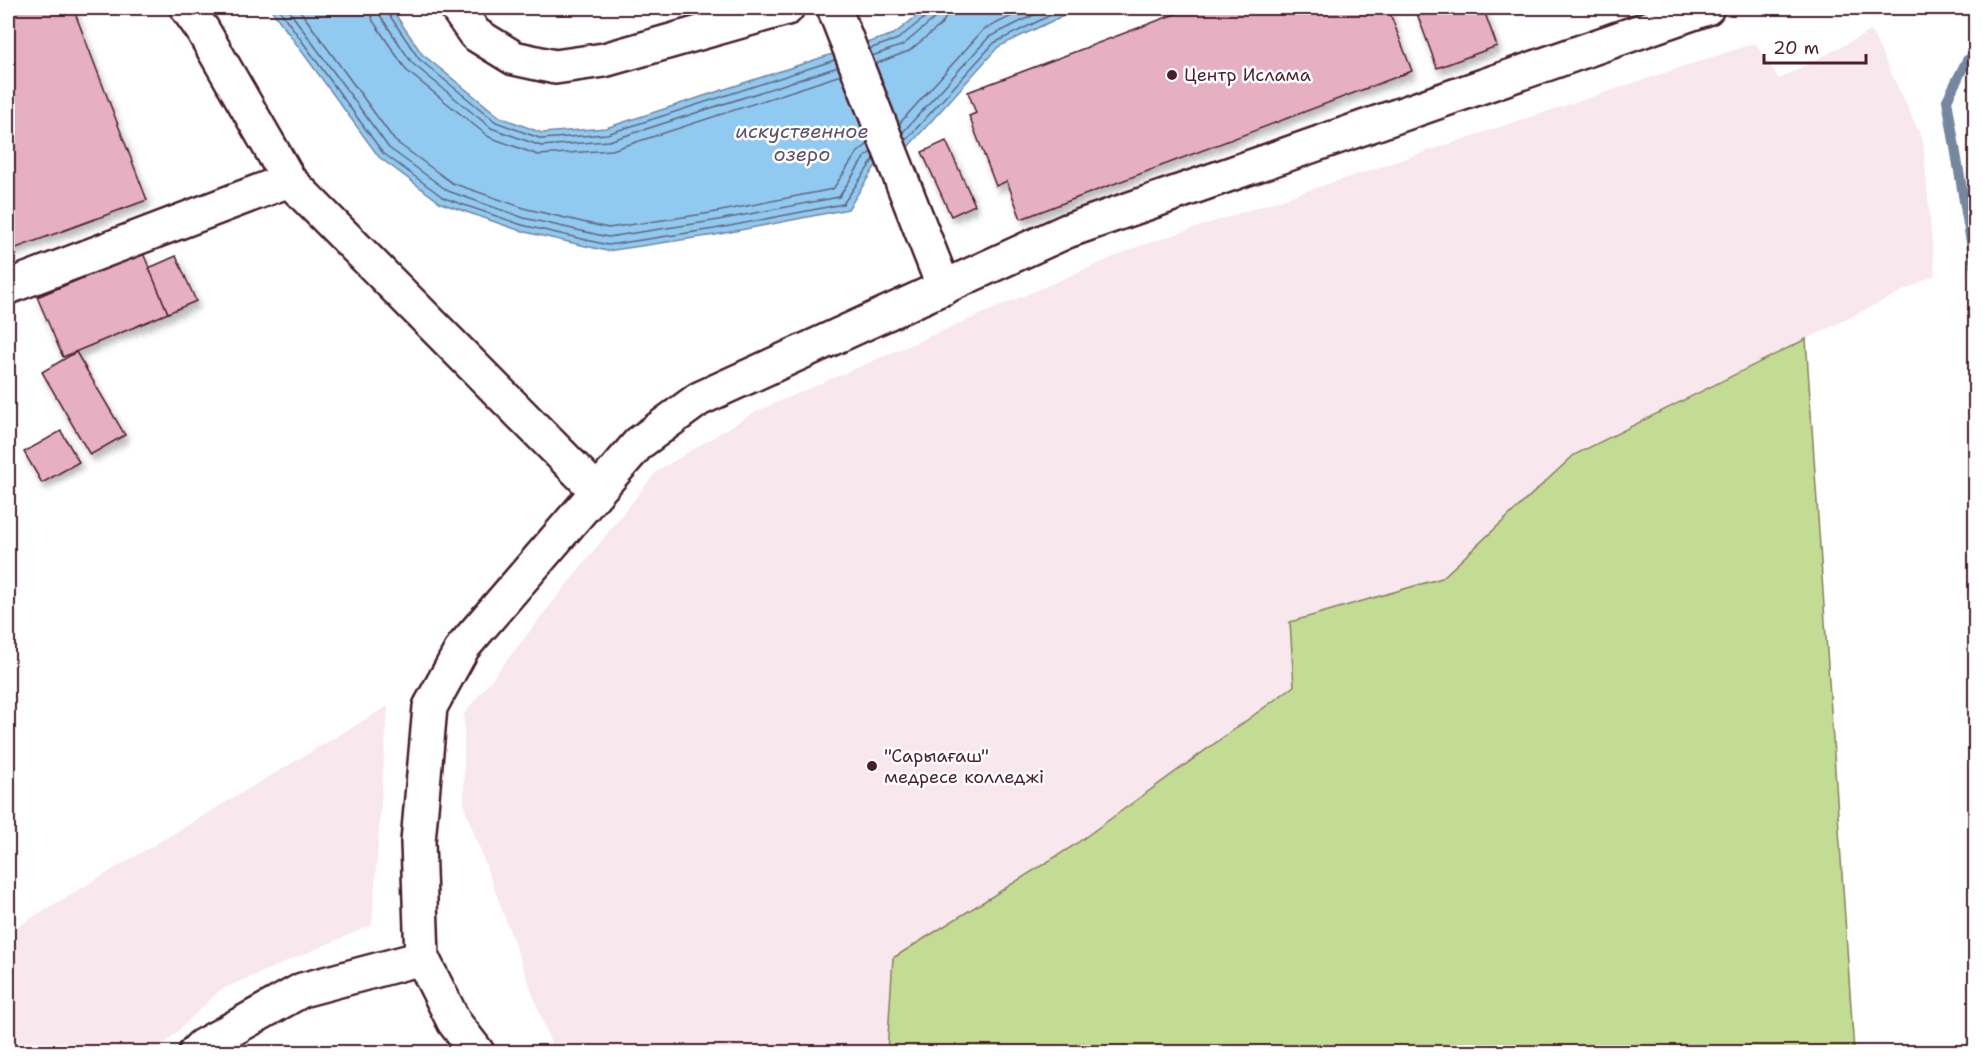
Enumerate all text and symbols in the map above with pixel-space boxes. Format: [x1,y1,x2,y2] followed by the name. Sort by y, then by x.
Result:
[1764,27,1866,65] scale bar
[1773,36,1819,60] text: 20 m
[1184,63,1311,87] place label: Центр Ислама
[1165,68,1179,82] marker: Центр Ислама
[735,118,869,167] water label: искуственное озеро
[884,744,1044,789] place label: "Сарыағаш" медресе колледжі
[865,759,879,773] marker: "Сарыағаш" медресе колледжі

